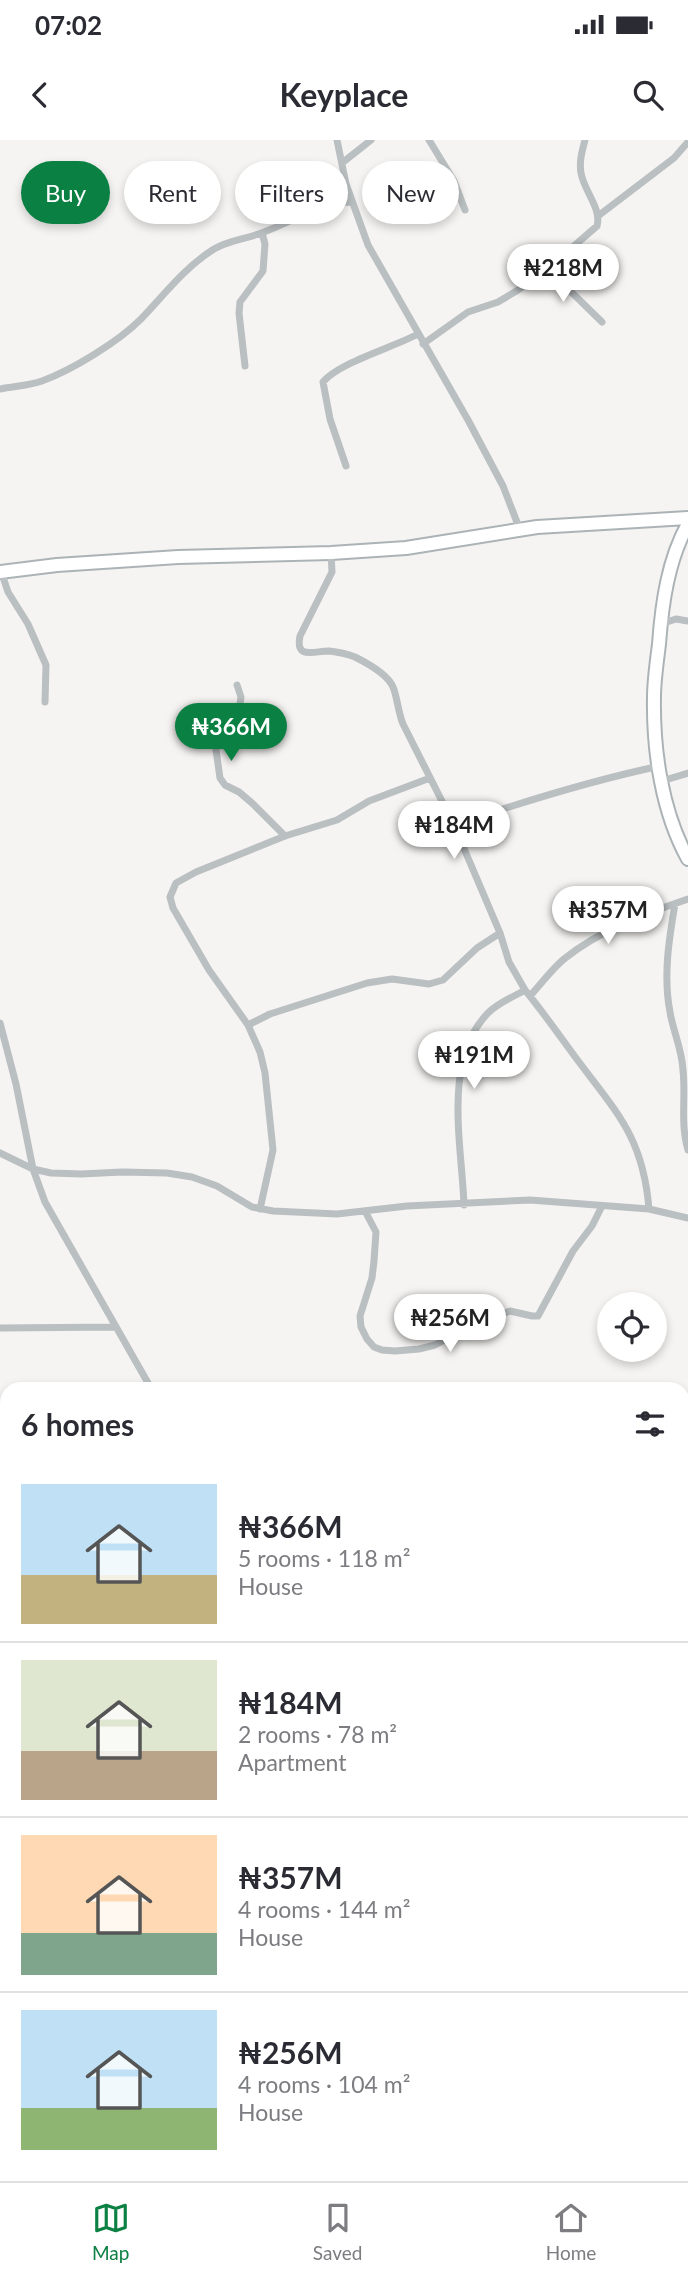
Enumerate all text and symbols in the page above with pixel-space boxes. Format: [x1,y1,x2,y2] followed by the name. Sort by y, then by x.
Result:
[35,9,102,41] text: 07:02
[280,75,408,114] text: Keyplace
[21,76,59,114] icon: back
[629,76,667,114] icon: search
[21,161,110,224] chip: Buy
[124,161,221,224] chip: Rent
[235,161,348,224] chip: Filters
[362,161,459,224] chip: New
[514,244,612,304] pin: ₦218M
[523,253,603,281] text: ₦218M
[182,704,280,763] pin: ₦366M
[191,712,271,740] text: ₦366M
[405,802,503,861] pin: ₦184M
[414,810,494,838] text: ₦184M
[559,886,657,946] pin: ₦357M
[568,895,648,923] text: ₦357M
[425,1032,523,1091] pin: ₦191M
[434,1040,514,1068] text: ₦191M
[597,1292,667,1362] map controls
[597,1292,667,1362] button: locate
[401,1294,499,1354] pin: ₦256M
[410,1303,490,1331] text: ₦256M
[631,1405,669,1443] icon: filters
[21,1406,134,1442] text: 6 homes
[238,1508,343,1544] text: ₦366M
[77,1512,161,1596] icon: home
[238,1544,410,1572] text: 5 rooms · 118 m²
[238,1572,303,1600] text: House
[238,1684,343,1720] text: ₦184M
[77,1688,161,1772] icon: home
[238,1720,397,1748] text: 2 rooms · 78 m²
[238,1748,346,1776] text: Apartment
[238,1859,343,1895] text: ₦357M
[77,1863,161,1947] icon: home
[238,1895,410,1923] text: 4 rooms · 144 m²
[238,1923,303,1951] text: House
[238,2034,343,2070] text: ₦256M
[77,2038,161,2122] icon: home
[238,2070,410,2098] text: 4 rooms · 104 m²
[238,2098,303,2126] text: House
[92,2199,130,2264] tab: Map
[313,2199,362,2264] tab: Saved
[546,2199,596,2264] tab: Home

